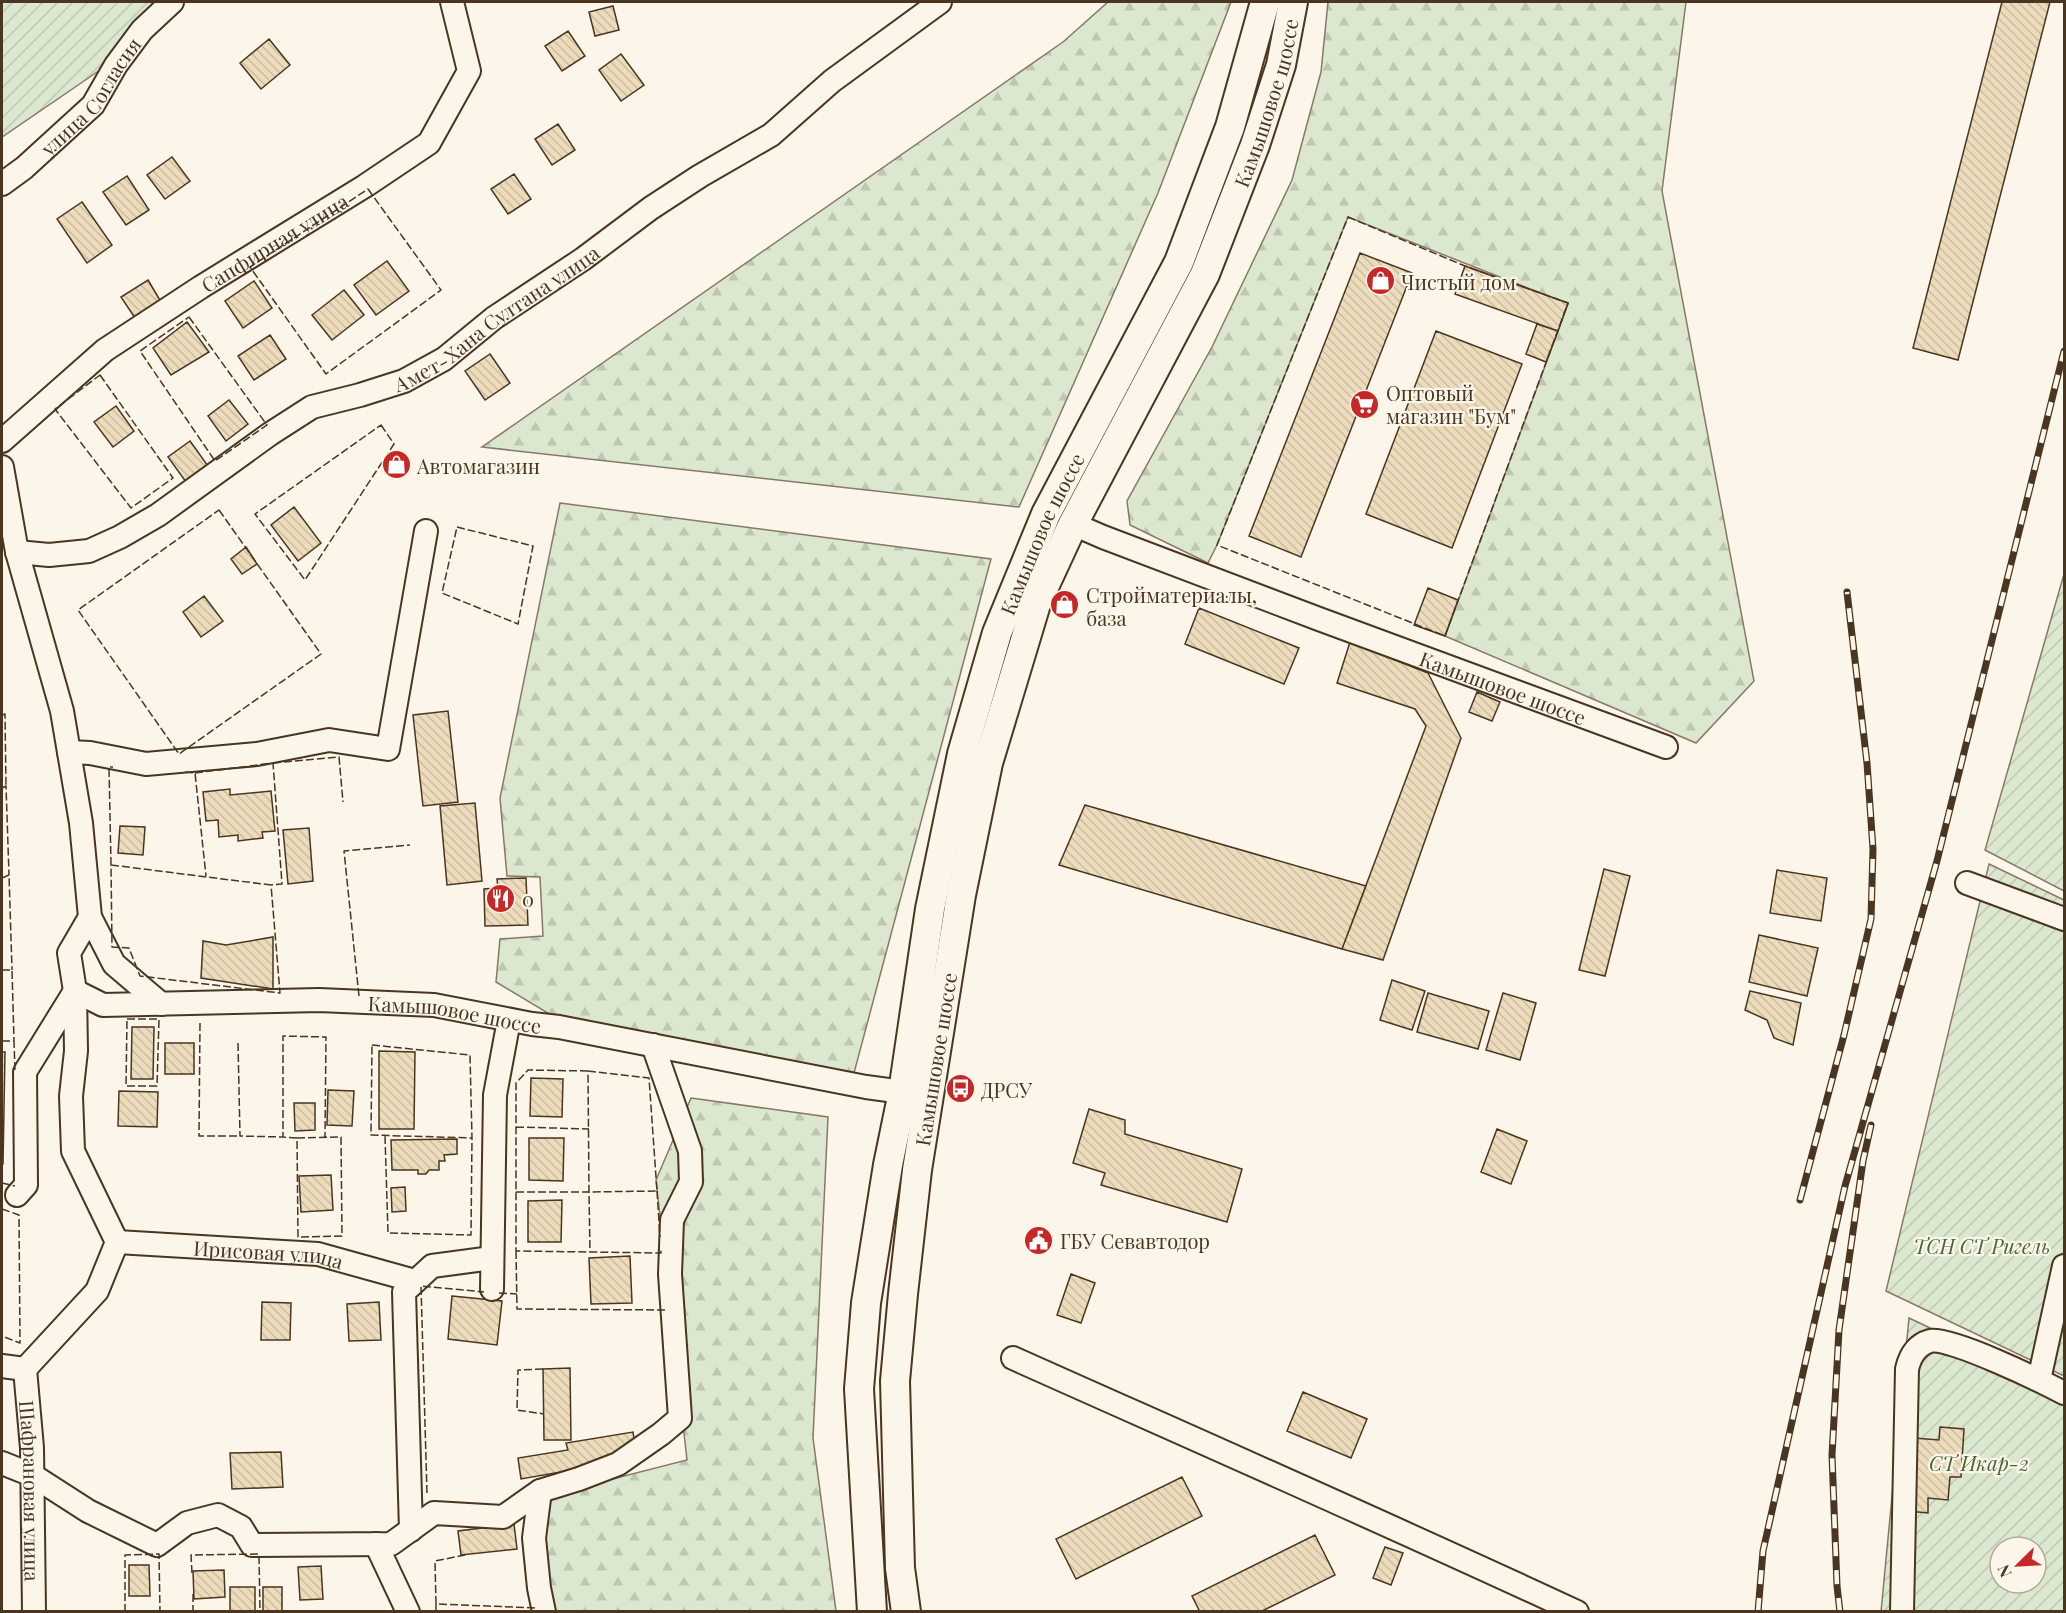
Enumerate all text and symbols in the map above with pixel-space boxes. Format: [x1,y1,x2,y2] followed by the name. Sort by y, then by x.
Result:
[1227,16,1303,191] street label: Камышовое шоссе
[33,31,146,161] street label: улица Согласия
[195,186,353,298] street label: Сапфирная улица
[390,238,604,397] street label: Амет-Хана Султана улица
[1364,265,1396,297] shop icon: Чистый дом
[1401,268,1516,295] place label: Чистый дом
[1386,379,1516,429] place label: Оптовый магазин "Бум"
[1349,388,1381,420] supermarket icon: Оптовый магазин "Бум"
[993,448,1090,618] street label: Камышовое шоссе
[380,449,412,481] shop icon: Автомагазин
[416,452,540,479] place label: Автомагазин
[1086,581,1257,631] place label: Стройматериалы, база
[1049,589,1081,621] shop icon: Стройматериалы, база
[1416,644,1590,730] street label: Камышовое шоссе
[485,882,517,914] restaurant icon: 0
[522,885,534,912] place label: 0
[908,970,962,1148] street label: Камышовое шоссе
[367,989,543,1038] street label: Камышовое шоссе
[944,1073,976,1105] bus stop icon: ДРСУ
[981,1076,1033,1103] place label: ДРСУ
[1023,1224,1055,1256] public building icon: ГБУ Севавтодор
[1060,1227,1210,1254] place label: ГБУ Севавтодор
[1914,1232,2050,1259] park label: ТСН СТ Ригель
[193,1233,347,1274] street label: Ирисовая улица
[14,1399,47,1582] street label: Шафрановая улица
[1929,1449,2029,1476] park label: СТ Икар-2
[1988,1535,2048,1595] north arrow
[1992,1561,2016,1581] text: N

